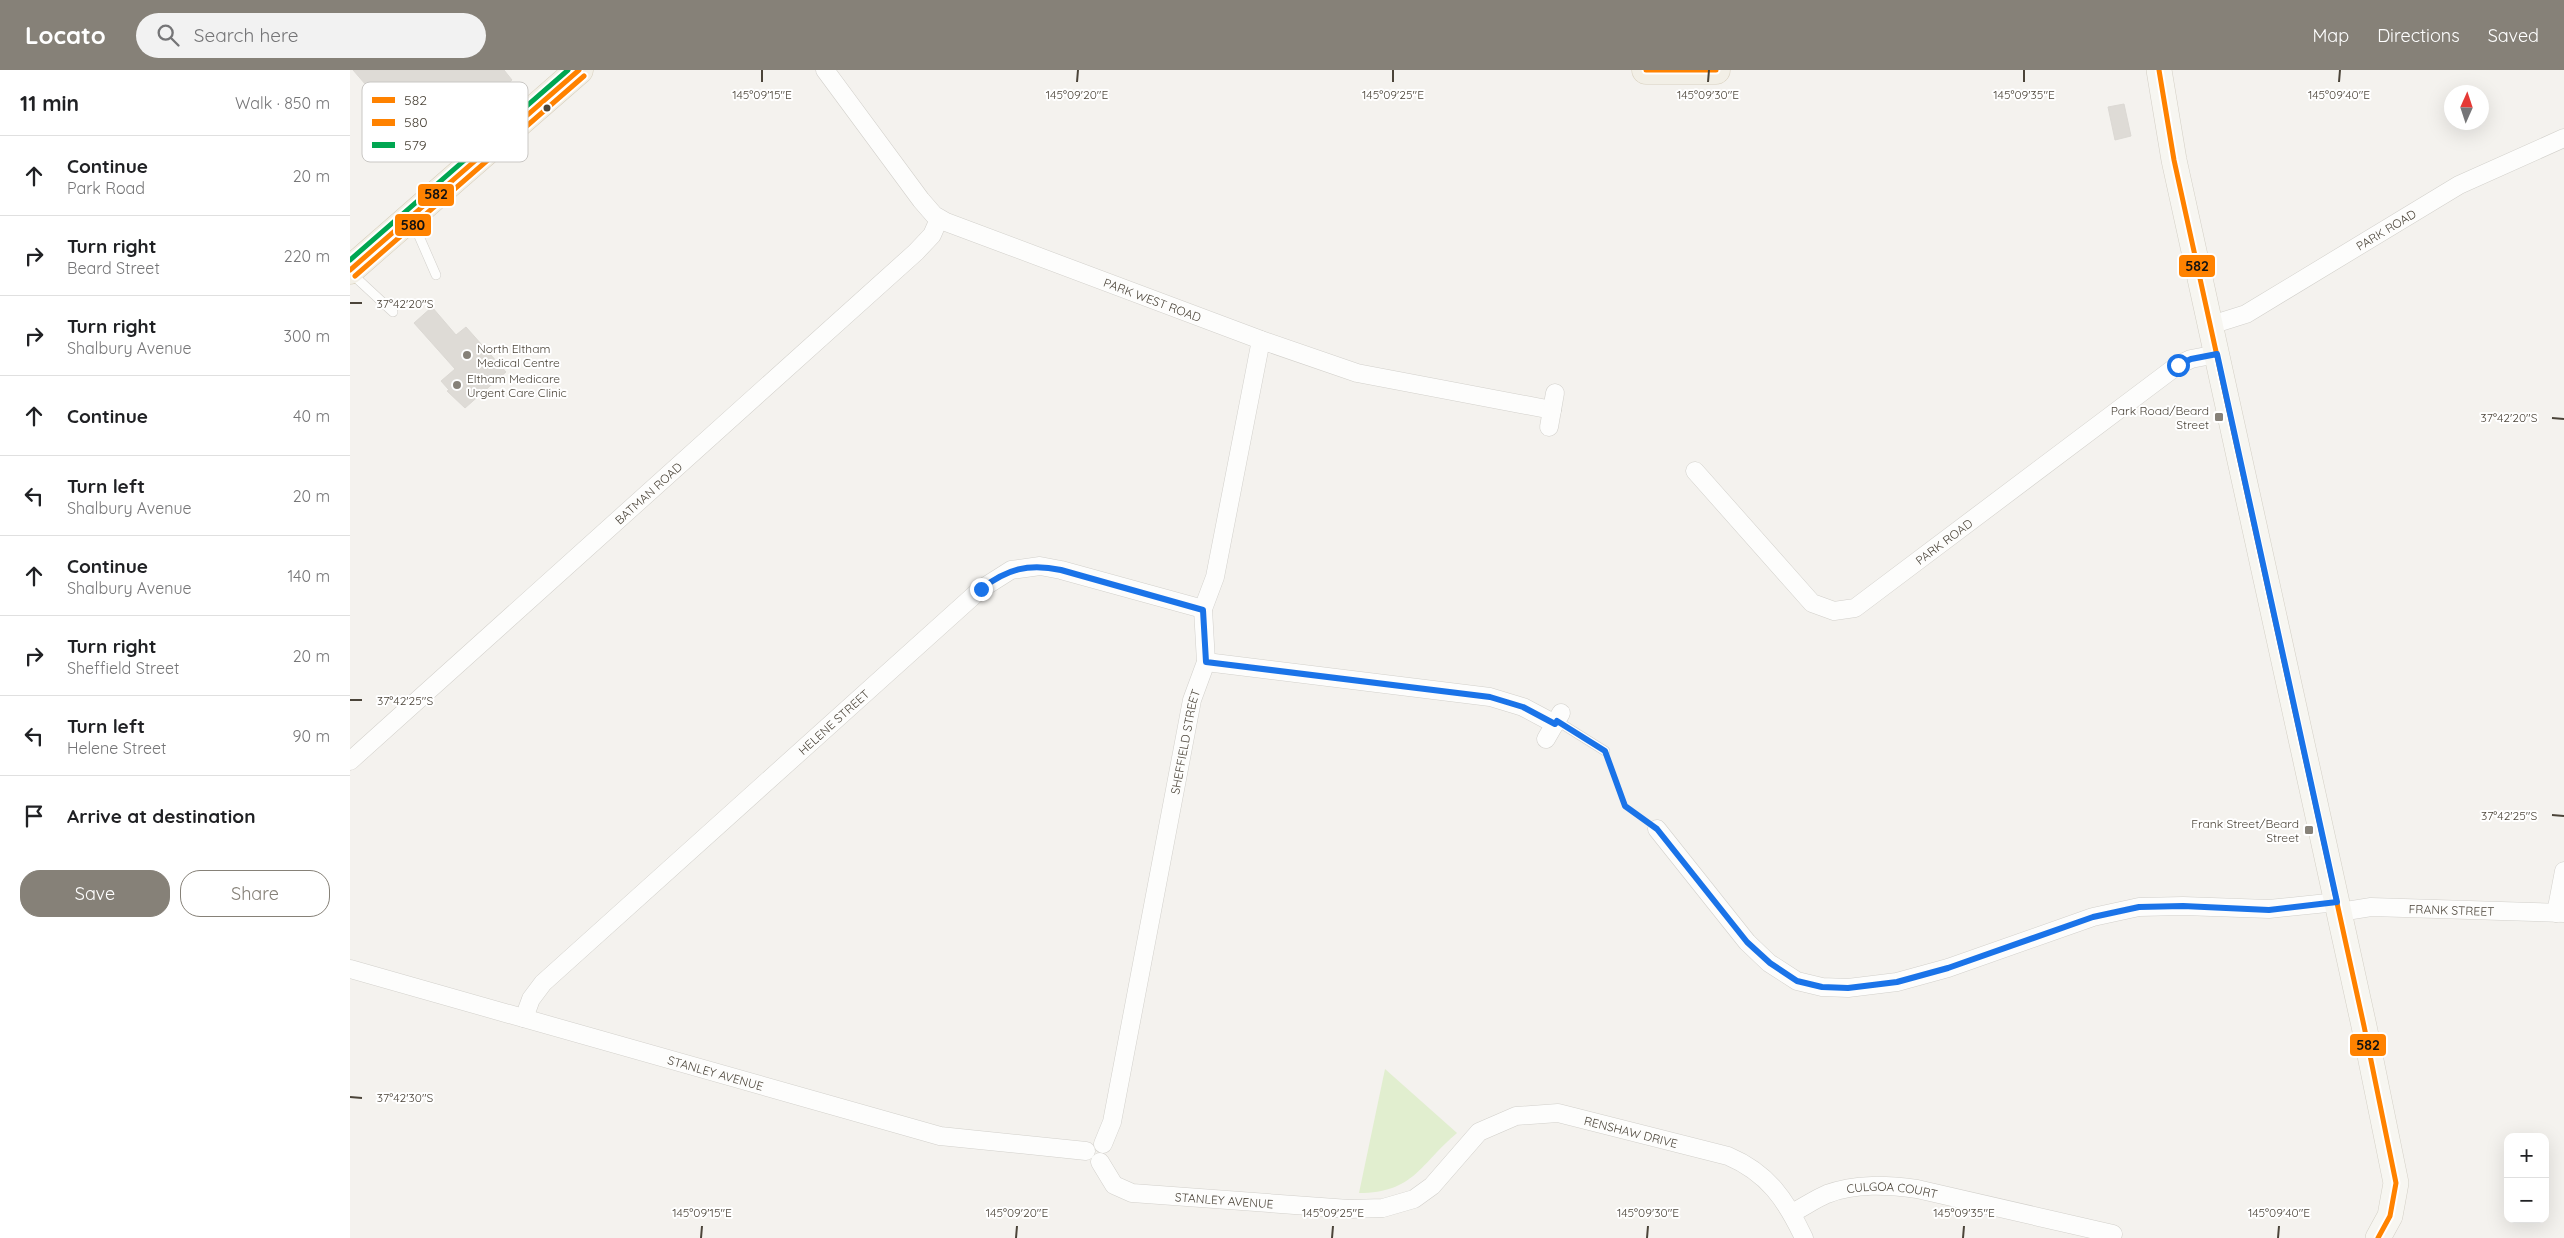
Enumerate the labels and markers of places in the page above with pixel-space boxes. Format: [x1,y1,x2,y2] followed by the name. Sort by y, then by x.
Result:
[542,103,552,113] unlabelled marker
[477,341,560,370] place label: North Eltham Medical Centre
[461,349,473,361] marker: North Eltham Medical Centre
[467,371,567,400] place label: Eltham Medicare Urgent Care Clinic
[451,379,463,391] marker: Eltham Medicare Urgent Care Clinic
[2111,403,2209,432] place label: Park Road/Beard Street
[2213,411,2225,423] marker: Park Road/Beard Street
[2191,816,2299,845] place label: Frank Street/Beard Street
[2303,824,2315,836] marker: Frank Street/Beard Street

